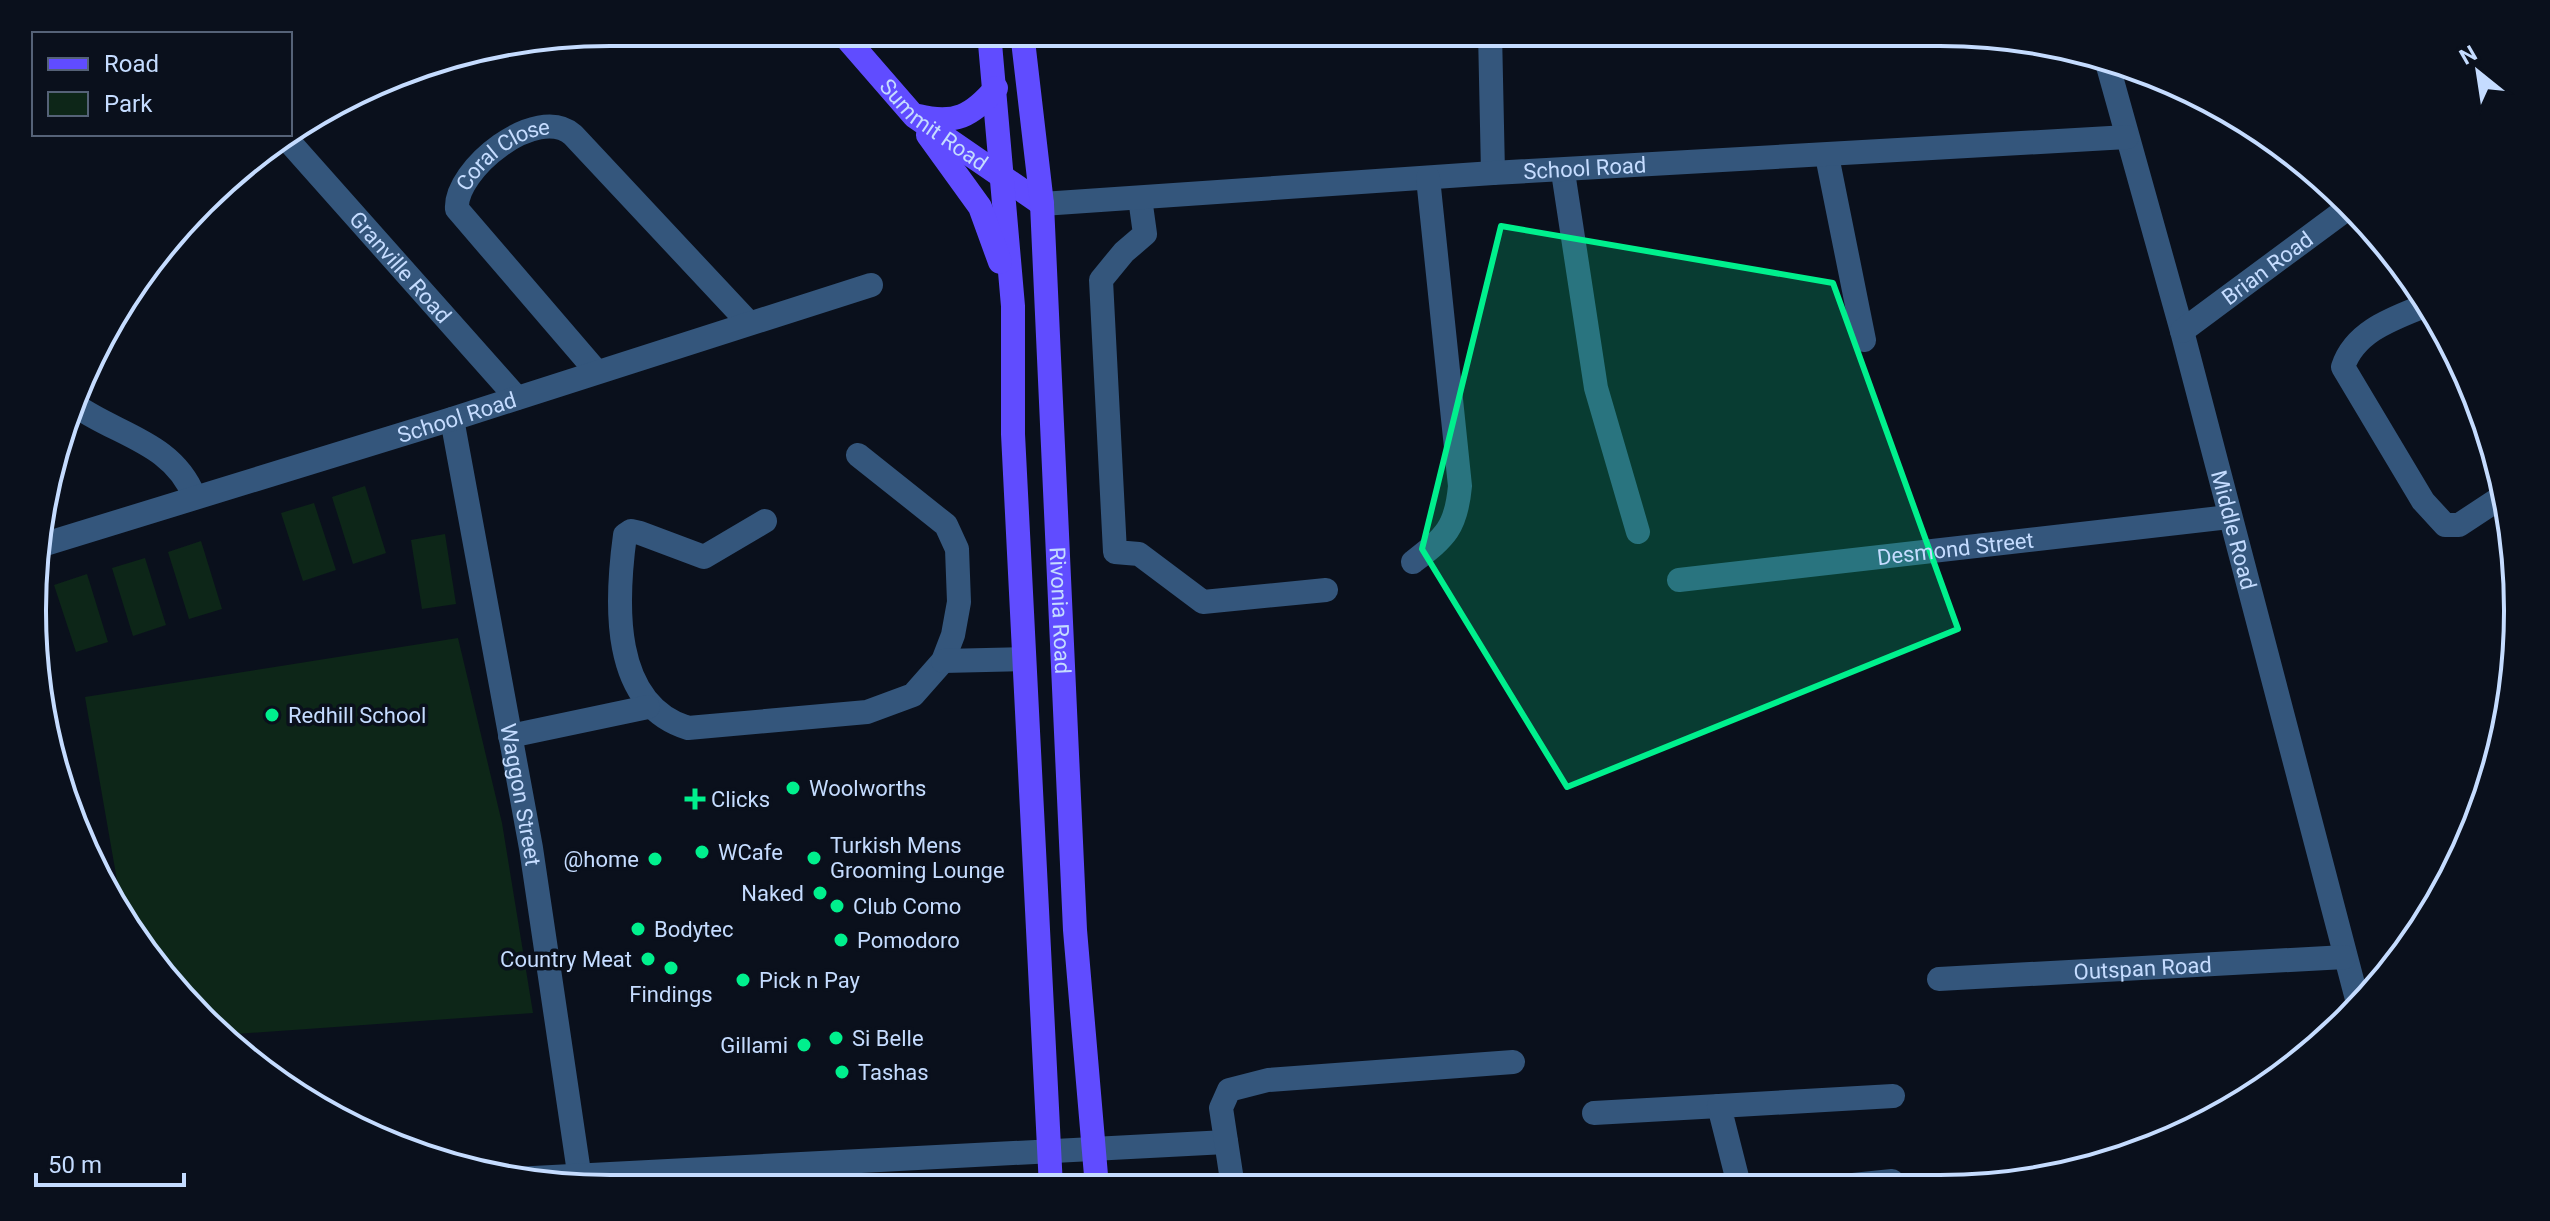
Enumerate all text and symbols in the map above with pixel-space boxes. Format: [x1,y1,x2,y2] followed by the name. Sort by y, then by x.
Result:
[32,32,292,136] legend
[2438,32,2518,112] north arrow
[2455,40,2481,70] text: N
[104,50,159,78] text: Road
[875,73,993,176] street label: Summit Road
[104,90,153,118] text: Park
[451,114,551,195] street label: Coral Close
[1523,152,1647,184] street label: School Road
[345,206,457,328] street label: Granville Road
[2217,226,2317,310] street label: Brian Road
[394,387,519,448] street label: School Road
[2206,467,2262,592] street label: Middle Road
[1876,527,2035,570] street label: Desmond Street
[1045,546,1076,675] street label: Rivonia Road
[288,703,426,728] place label: Redhill School
[263,706,281,724] marker: Redhill School
[496,722,546,867] street label: Waggon Street
[809,776,926,801] place label: Woolworths
[784,779,802,797] marker: Woolworths
[711,787,770,812] place label: Clicks
[686,790,704,808] marker: Clicks
[830,833,1005,883] place label: Turkish Mens Grooming Lounge
[718,840,783,865] place label: WCafe
[693,843,711,861] marker: WCafe
[564,847,639,872] place label: @home
[805,849,823,867] marker: Turkish Mens Grooming Lounge
[646,850,664,868] marker: @home
[741,881,804,906] place label: Naked
[811,884,829,902] marker: Naked
[853,894,961,919] place label: Club Como
[828,897,846,915] marker: Club Como
[654,917,733,942] place label: Bodytec
[629,920,647,938] marker: Bodytec
[857,928,960,953] place label: Pomodoro
[832,931,850,949] marker: Pomodoro
[500,947,632,972] place label: Country Meat
[639,950,657,968] marker: Country Meat
[2073,952,2212,984] street label: Outspan Road
[662,959,680,977] marker: Findings
[759,968,861,993] place label: Pick n Pay
[734,971,752,989] marker: Pick n Pay
[629,982,713,1007] place label: Findings
[852,1026,924,1051] place label: Si Belle
[827,1029,845,1047] marker: Si Belle
[720,1033,788,1058] place label: Gillami
[795,1036,813,1054] marker: Gillami
[858,1060,929,1085] place label: Tashas
[833,1063,851,1081] marker: Tashas
[36,1137,184,1187] scale bar
[48,1151,102,1179] text: 50 m

